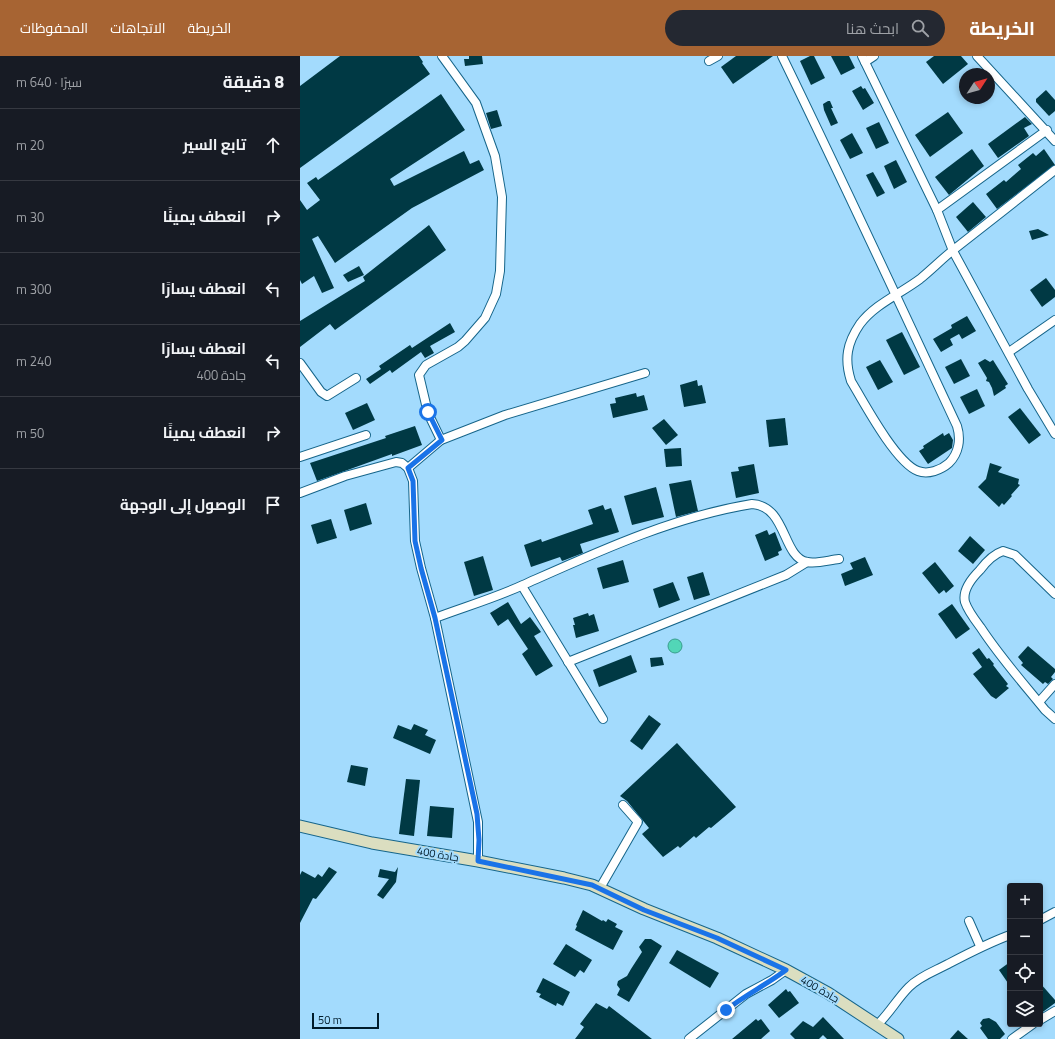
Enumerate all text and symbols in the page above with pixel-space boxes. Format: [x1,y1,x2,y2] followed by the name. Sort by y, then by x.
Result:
[665,10,945,46] search box
[969,13,1035,42] text: الخريطة
[20,17,88,38] text: المحفوظات
[110,17,166,38] text: الاتجاهات
[188,17,231,38] text: الخريطة
[846,17,899,40] text: ابحث هنا
[909,17,931,39] icon: search
[959,68,995,104] north arrow
[223,69,284,95] text: 8 دقيقة
[16,72,82,92] text: سيرًا · 640 m
[183,133,246,156] text: تابع السير
[262,134,284,156] icon: ahead
[16,135,44,155] text: 20 m
[163,205,246,228] text: انعطف يمينًا
[262,206,284,228] icon: right
[16,207,44,227] text: 30 m
[161,277,246,300] text: انعطف يسارًا
[262,278,284,300] icon: left
[16,279,52,299] text: 300 m
[161,337,246,360] text: انعطف يسارًا
[262,350,284,372] icon: left
[16,351,52,371] text: 240 m
[196,365,246,385] text: جادة 400
[419,403,437,421] route start
[163,421,246,444] text: انعطف يمينًا
[262,422,284,444] icon: right
[16,423,44,443] text: 50 m
[120,493,246,516] text: الوصول إلى الوجهة
[262,494,284,516] icon: arrive
[416,842,460,866] street label: جادة 400
[1007,883,1043,1027] map controls
[1007,883,1043,919] button: +
[1007,919,1043,955] button: −
[1007,955,1043,991] button: locate
[798,972,842,1006] street label: جادة 400
[1007,991,1043,1027] button: layers
[717,1001,735,1019] route end
[312,1011,379,1030] scale bar
[318,1012,342,1028] text: 50 m

